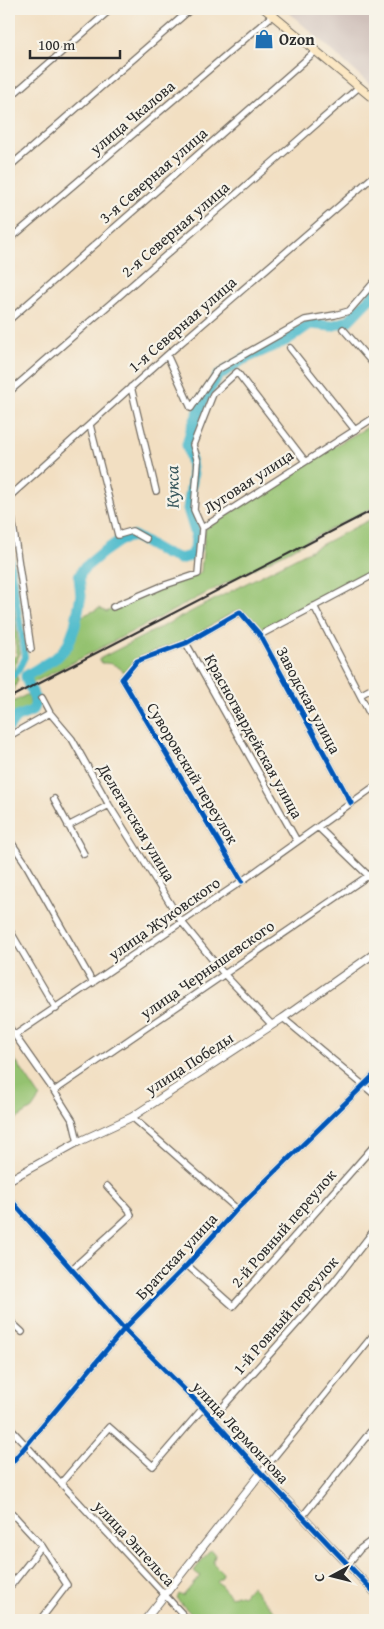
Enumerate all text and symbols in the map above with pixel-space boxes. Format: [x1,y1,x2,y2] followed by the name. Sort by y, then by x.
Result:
[279,27,315,51] place label: Ozon
[30,28,120,60] scale bar
[253,28,275,50] shop icon: Ozon
[38,34,76,55] text: 100 m
[83,74,180,161] street label: улица Чкалова
[94,121,213,229] street label: 3-я Северная улица
[116,175,235,283] street label: 2-я Северная улица
[123,270,242,378] street label: 1-я Северная улица
[198,443,298,519] street label: Луговая улица
[158,465,186,509] water label: Кукса
[271,642,348,758] street label: Заводская улица
[199,649,310,823] street label: Красногвардейская улица
[141,698,245,849] street label: Суворовский переулок
[92,758,182,886] street label: Делегатская улица
[102,870,225,966] street label: улица Жуковского
[134,914,279,1025] street label: улица Чернышевского
[139,1025,238,1101] street label: улица Победы
[225,1163,342,1293] street label: 2-й Ровный переулок
[129,1207,223,1305] street label: Братская улица
[227,1250,344,1380] street label: 1-й Ровный переулок
[186,1374,295,1489] street label: улица Лермонтова
[88,1494,182,1592] street label: улица Энгельса
[306,1552,356,1602] north arrow
[309,1572,330,1583] text: С

